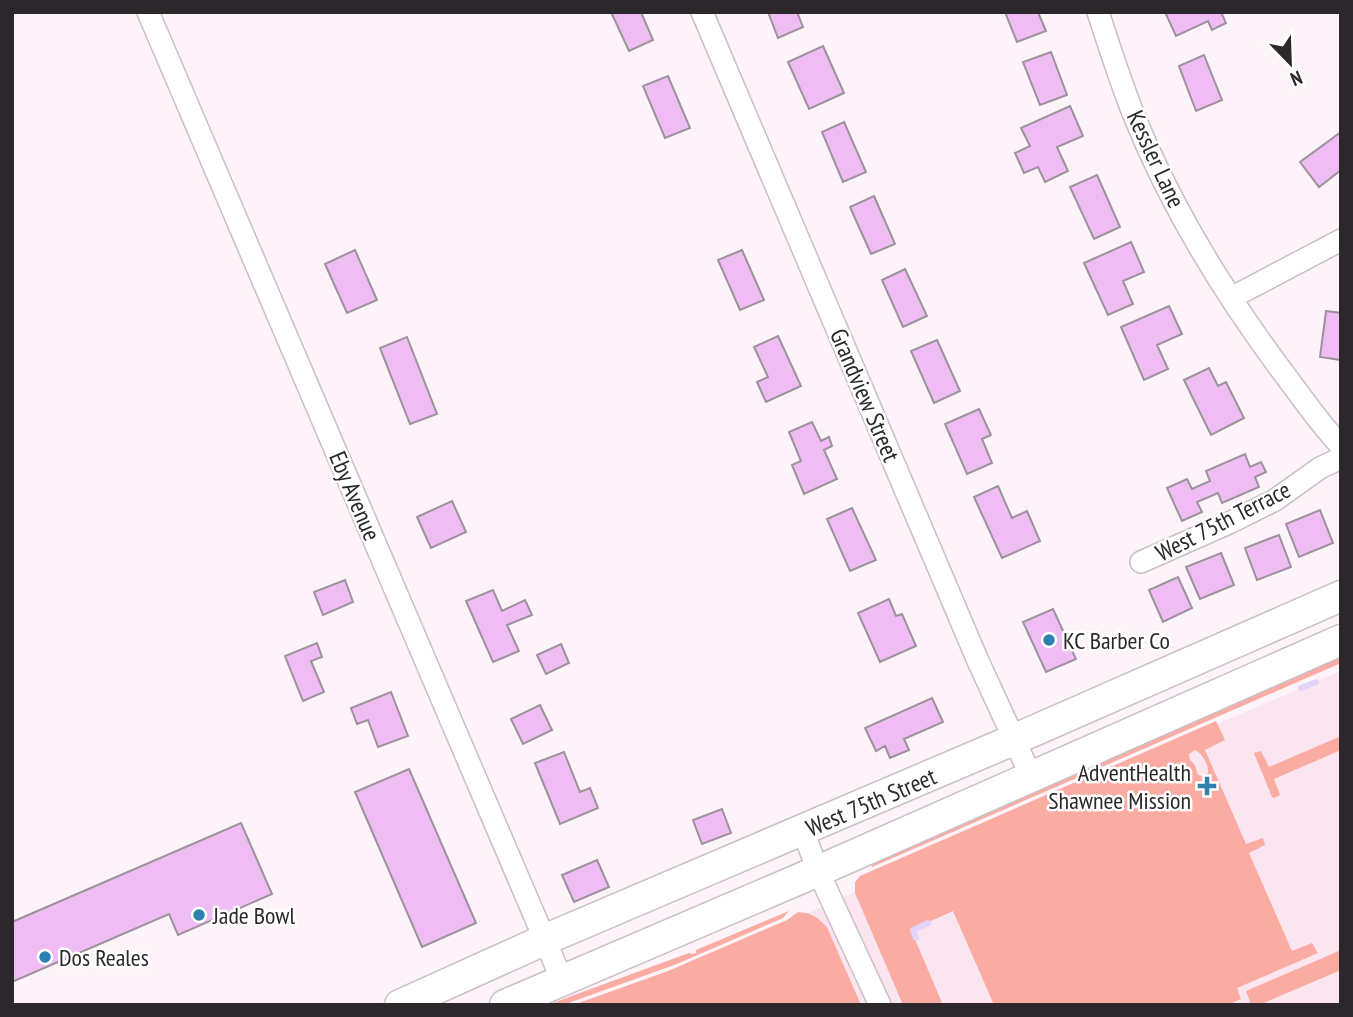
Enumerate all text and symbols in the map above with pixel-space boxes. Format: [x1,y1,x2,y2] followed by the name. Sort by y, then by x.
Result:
[1255,28,1325,98] north arrow
[1287,66,1306,92] text: N
[1120,105,1192,213] street label: Kessler Lane
[823,324,907,467] street label: Grandview Street
[322,447,388,545] street label: Eby Avenue
[1150,474,1296,568] street label: West 75th Terrace
[1063,625,1170,656] place label: KC Barber Co
[1041,632,1057,648] marker: KC Barber Co
[1048,757,1191,816] place label: AdventHealth Shawnee Mission
[801,761,941,843] street label: West 75th Street
[1197,776,1217,796] marker: AdventHealth Shawnee Mission
[212,900,295,931] place label: Jade Bowl
[191,907,207,923] marker: Jade Bowl
[59,942,149,973] place label: Dos Reales
[37,949,53,965] marker: Dos Reales

